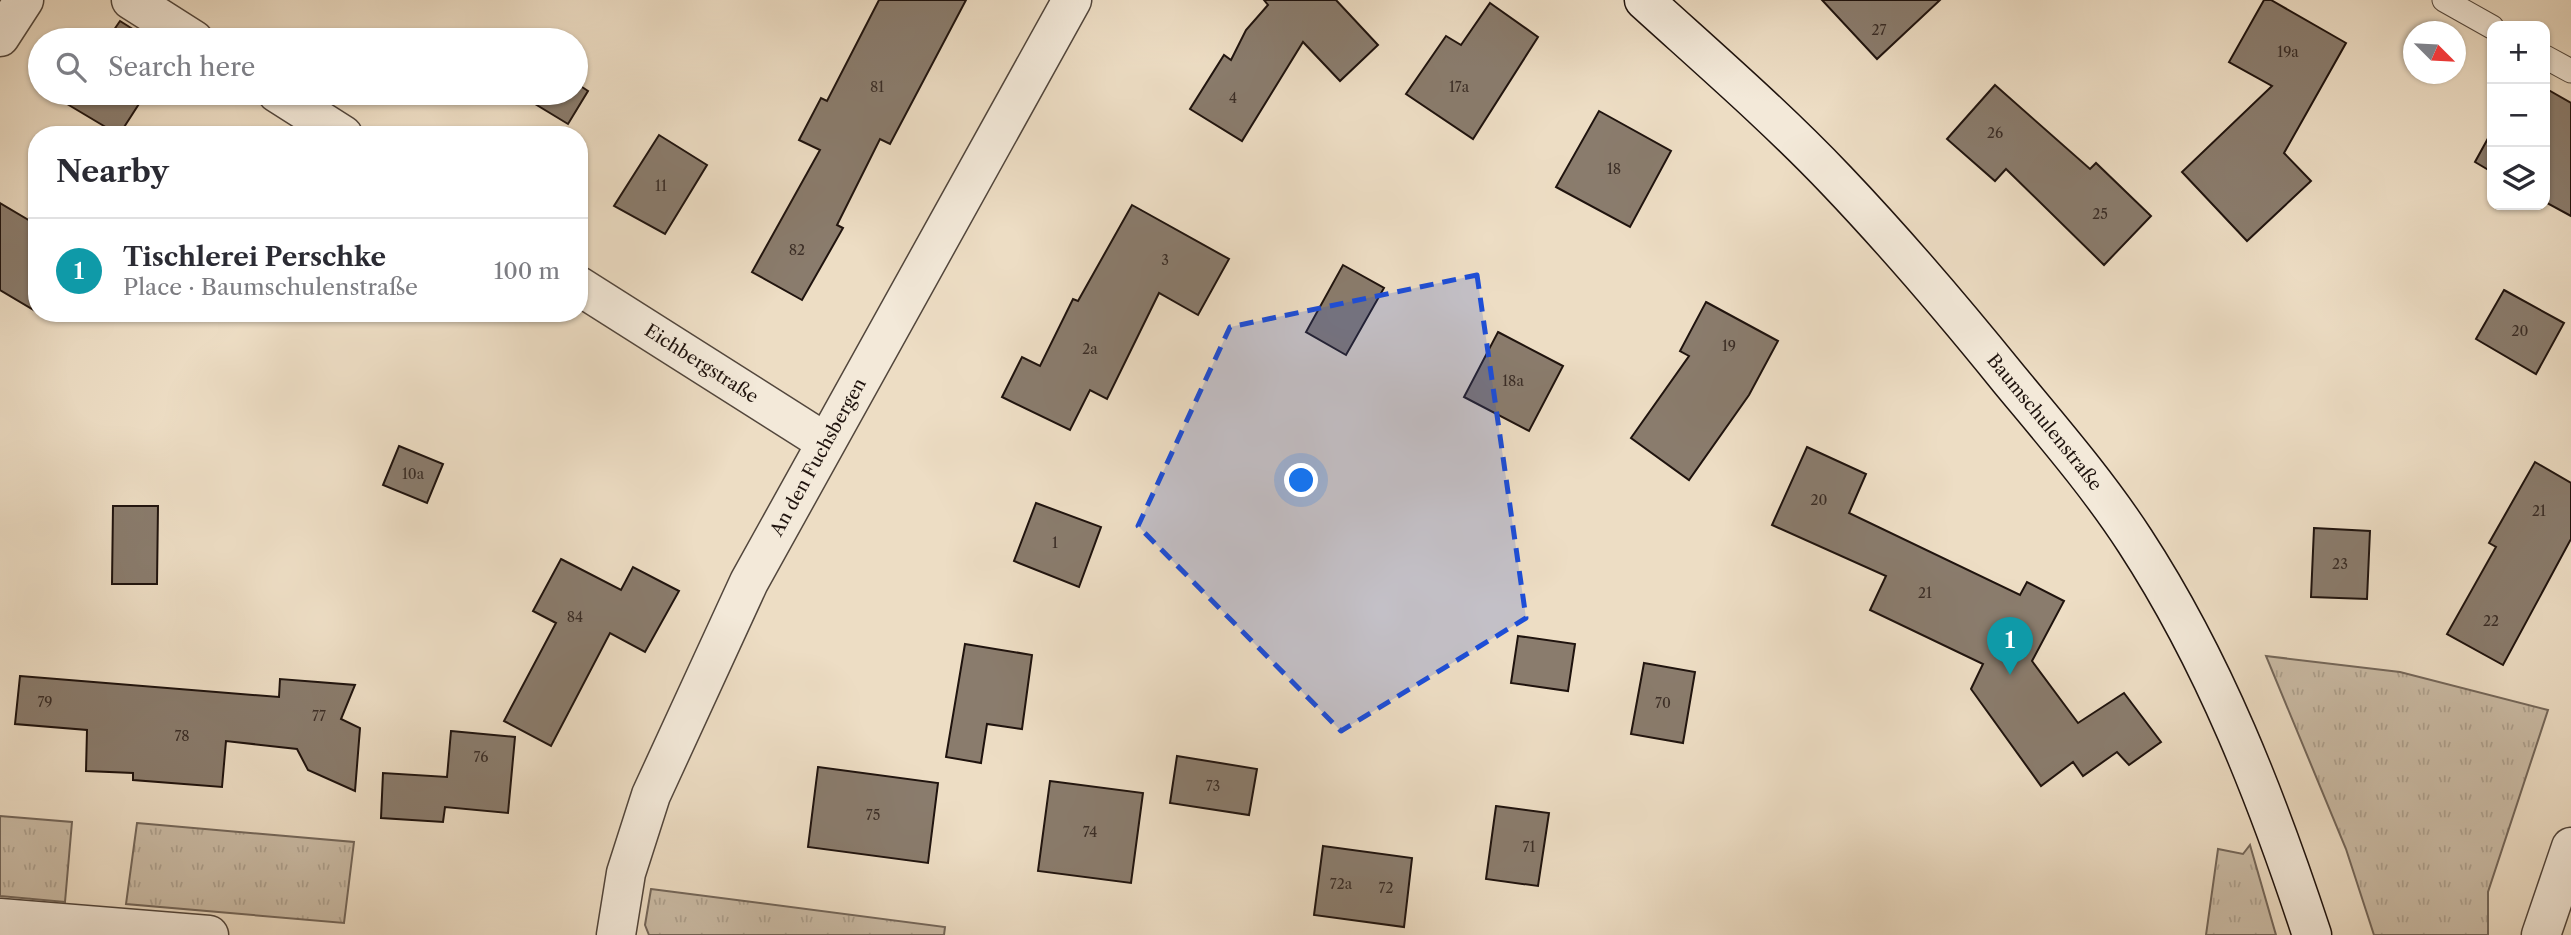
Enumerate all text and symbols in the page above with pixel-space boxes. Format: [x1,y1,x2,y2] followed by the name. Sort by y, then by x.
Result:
[1872,21,1887,39] house number: 27
[2403,21,2466,84] north arrow
[2487,21,2550,210] map controls
[2487,21,2550,84] button: +
[28,28,588,105] search box
[2277,43,2299,61] house number: 19a
[52,48,90,86] icon: search
[108,51,255,83] text: Search here
[870,78,884,96] house number: 81
[1449,78,1470,96] house number: 17a
[2487,84,2550,147] button: −
[1229,89,1237,107] house number: 4
[1987,124,2003,142] house number: 26
[2487,147,2550,210] button: layers
[56,153,169,190] text: Nearby
[1607,160,1621,178] house number: 18
[655,177,667,195] house number: 11
[2092,205,2108,223] house number: 25
[123,241,386,273] text: Tischlerei Perschke
[789,241,805,259] house number: 82
[1161,251,1169,269] house number: 3
[74,257,84,285] text: 1
[494,257,560,285] text: 100 m
[123,273,418,301] text: Place · Baumschulenstraße
[641,319,762,408] street label: Eichbergstraße
[2512,322,2529,340] house number: 20
[1722,337,1736,355] house number: 19
[1082,340,1098,358] house number: 2a
[1982,350,2107,495] street label: Baumschulenstraße
[1502,372,1524,390] house number: 18a
[765,374,871,541] street label: An den Fuchsbergen
[1284,463,1318,497] your location
[402,465,425,483] house number: 10a
[1811,491,1828,509] house number: 20
[2532,502,2546,520] house number: 21
[1052,534,1058,552] house number: 1
[2332,555,2348,573] house number: 23
[1918,584,1932,602] house number: 21
[567,608,583,626] house number: 84
[2483,612,2499,630] house number: 22
[1987,617,2033,675] pin: 1
[37,693,53,711] house number: 79
[1655,694,1671,712] house number: 70
[312,707,326,725] house number: 77
[174,727,190,745] house number: 78
[474,748,488,766] house number: 76
[1206,777,1220,795] house number: 73
[866,806,880,824] house number: 75
[1083,823,1097,841] house number: 74
[1523,838,1535,856] house number: 71
[1330,875,1353,893] house number: 72a
[1379,879,1393,897] house number: 72

